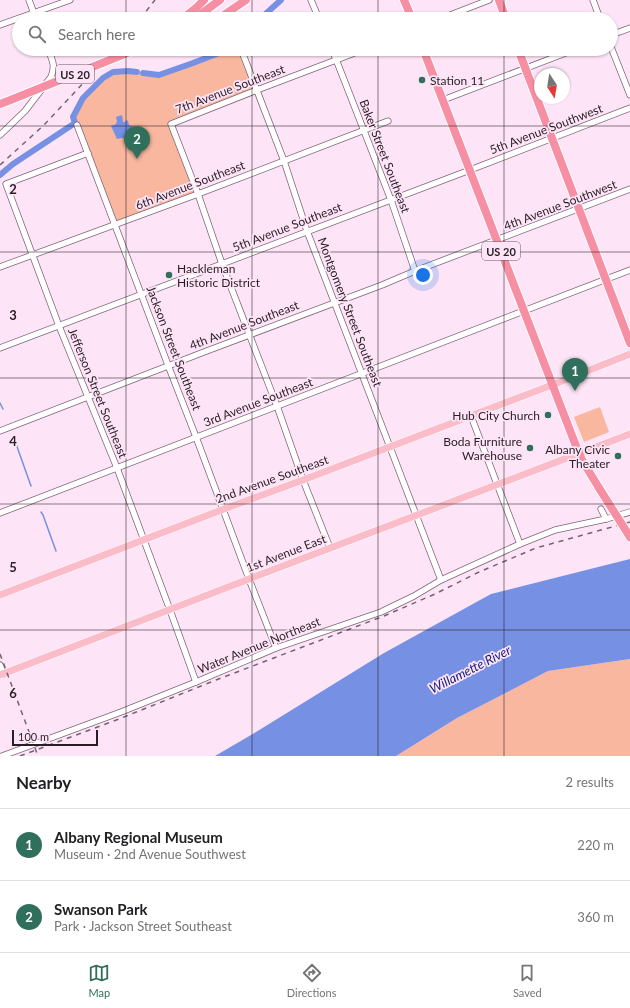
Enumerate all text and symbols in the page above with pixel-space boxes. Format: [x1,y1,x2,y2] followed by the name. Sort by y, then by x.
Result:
[12,12,618,56] search box
[26,23,48,45] icon: search
[58,25,135,43] text: Search here
[173,61,288,117] street label: 7th Avenue Southeast
[56,65,94,83] road number: US 20
[534,68,570,104] north arrow
[430,73,484,88] place label: Station 11
[417,75,427,85] marker: Station 11
[356,97,414,216] street label: Baker Street Southeast
[488,100,605,157] street label: 5th Avenue Southwest
[124,126,150,159] pin: 2
[133,157,248,213] street label: 6th Avenue Southeast
[502,176,619,233] street label: 4th Avenue Southwest
[9,181,17,197] text: 2
[230,199,345,255] street label: 5th Avenue Southeast
[315,235,386,389] street label: Montgomery Street Southeast
[482,242,520,260] road number: US 20
[177,261,261,290] place label: Hackleman Historic District
[413,265,433,285] your location
[164,270,174,280] marker: Hackleman Historic District
[143,284,205,413] street label: Jackson Street Southeast
[187,297,302,353] street label: 4th Avenue Southeast
[9,307,17,323] text: 3
[65,326,131,461] street label: Jefferson Street Southeast
[562,358,588,391] pin: 1
[201,374,316,430] street label: 3rd Avenue Southeast
[452,408,540,423] place label: Hub City Church
[543,410,553,420] marker: Hub City Church
[9,433,17,449] text: 4
[443,434,522,463] place label: Boda Furniture Warehouse
[545,442,611,471] place label: Albany Civic Theater
[525,443,535,453] marker: Boda Furniture Warehouse
[214,451,331,506] street label: 2nd Avenue Southeast
[613,451,623,461] marker: Albany Civic Theater
[244,531,329,575] street label: 1st Avenue East
[9,559,17,575] text: 5
[196,613,323,676] street label: Water Avenue Northeast
[427,641,514,696] water label: Willamette River
[9,685,17,701] text: 6
[12,728,98,747] scale bar
[18,730,49,743] text: 100 m
[16,772,71,793] text: Nearby
[566,774,614,790] text: 2 results
[54,828,223,846] text: Albany Regional Museum
[25,837,33,853] text: 1
[577,837,614,853] text: 220 m
[54,846,246,862] text: Museum · 2nd Avenue Southwest
[54,900,148,918] text: Swanson Park
[25,909,33,925] text: 2
[577,909,614,925] text: 360 m
[54,918,232,934] text: Park · Jackson Street Southeast
[88,962,110,999] tab: Map
[287,962,336,999] tab: Directions
[513,962,542,999] tab: Saved

